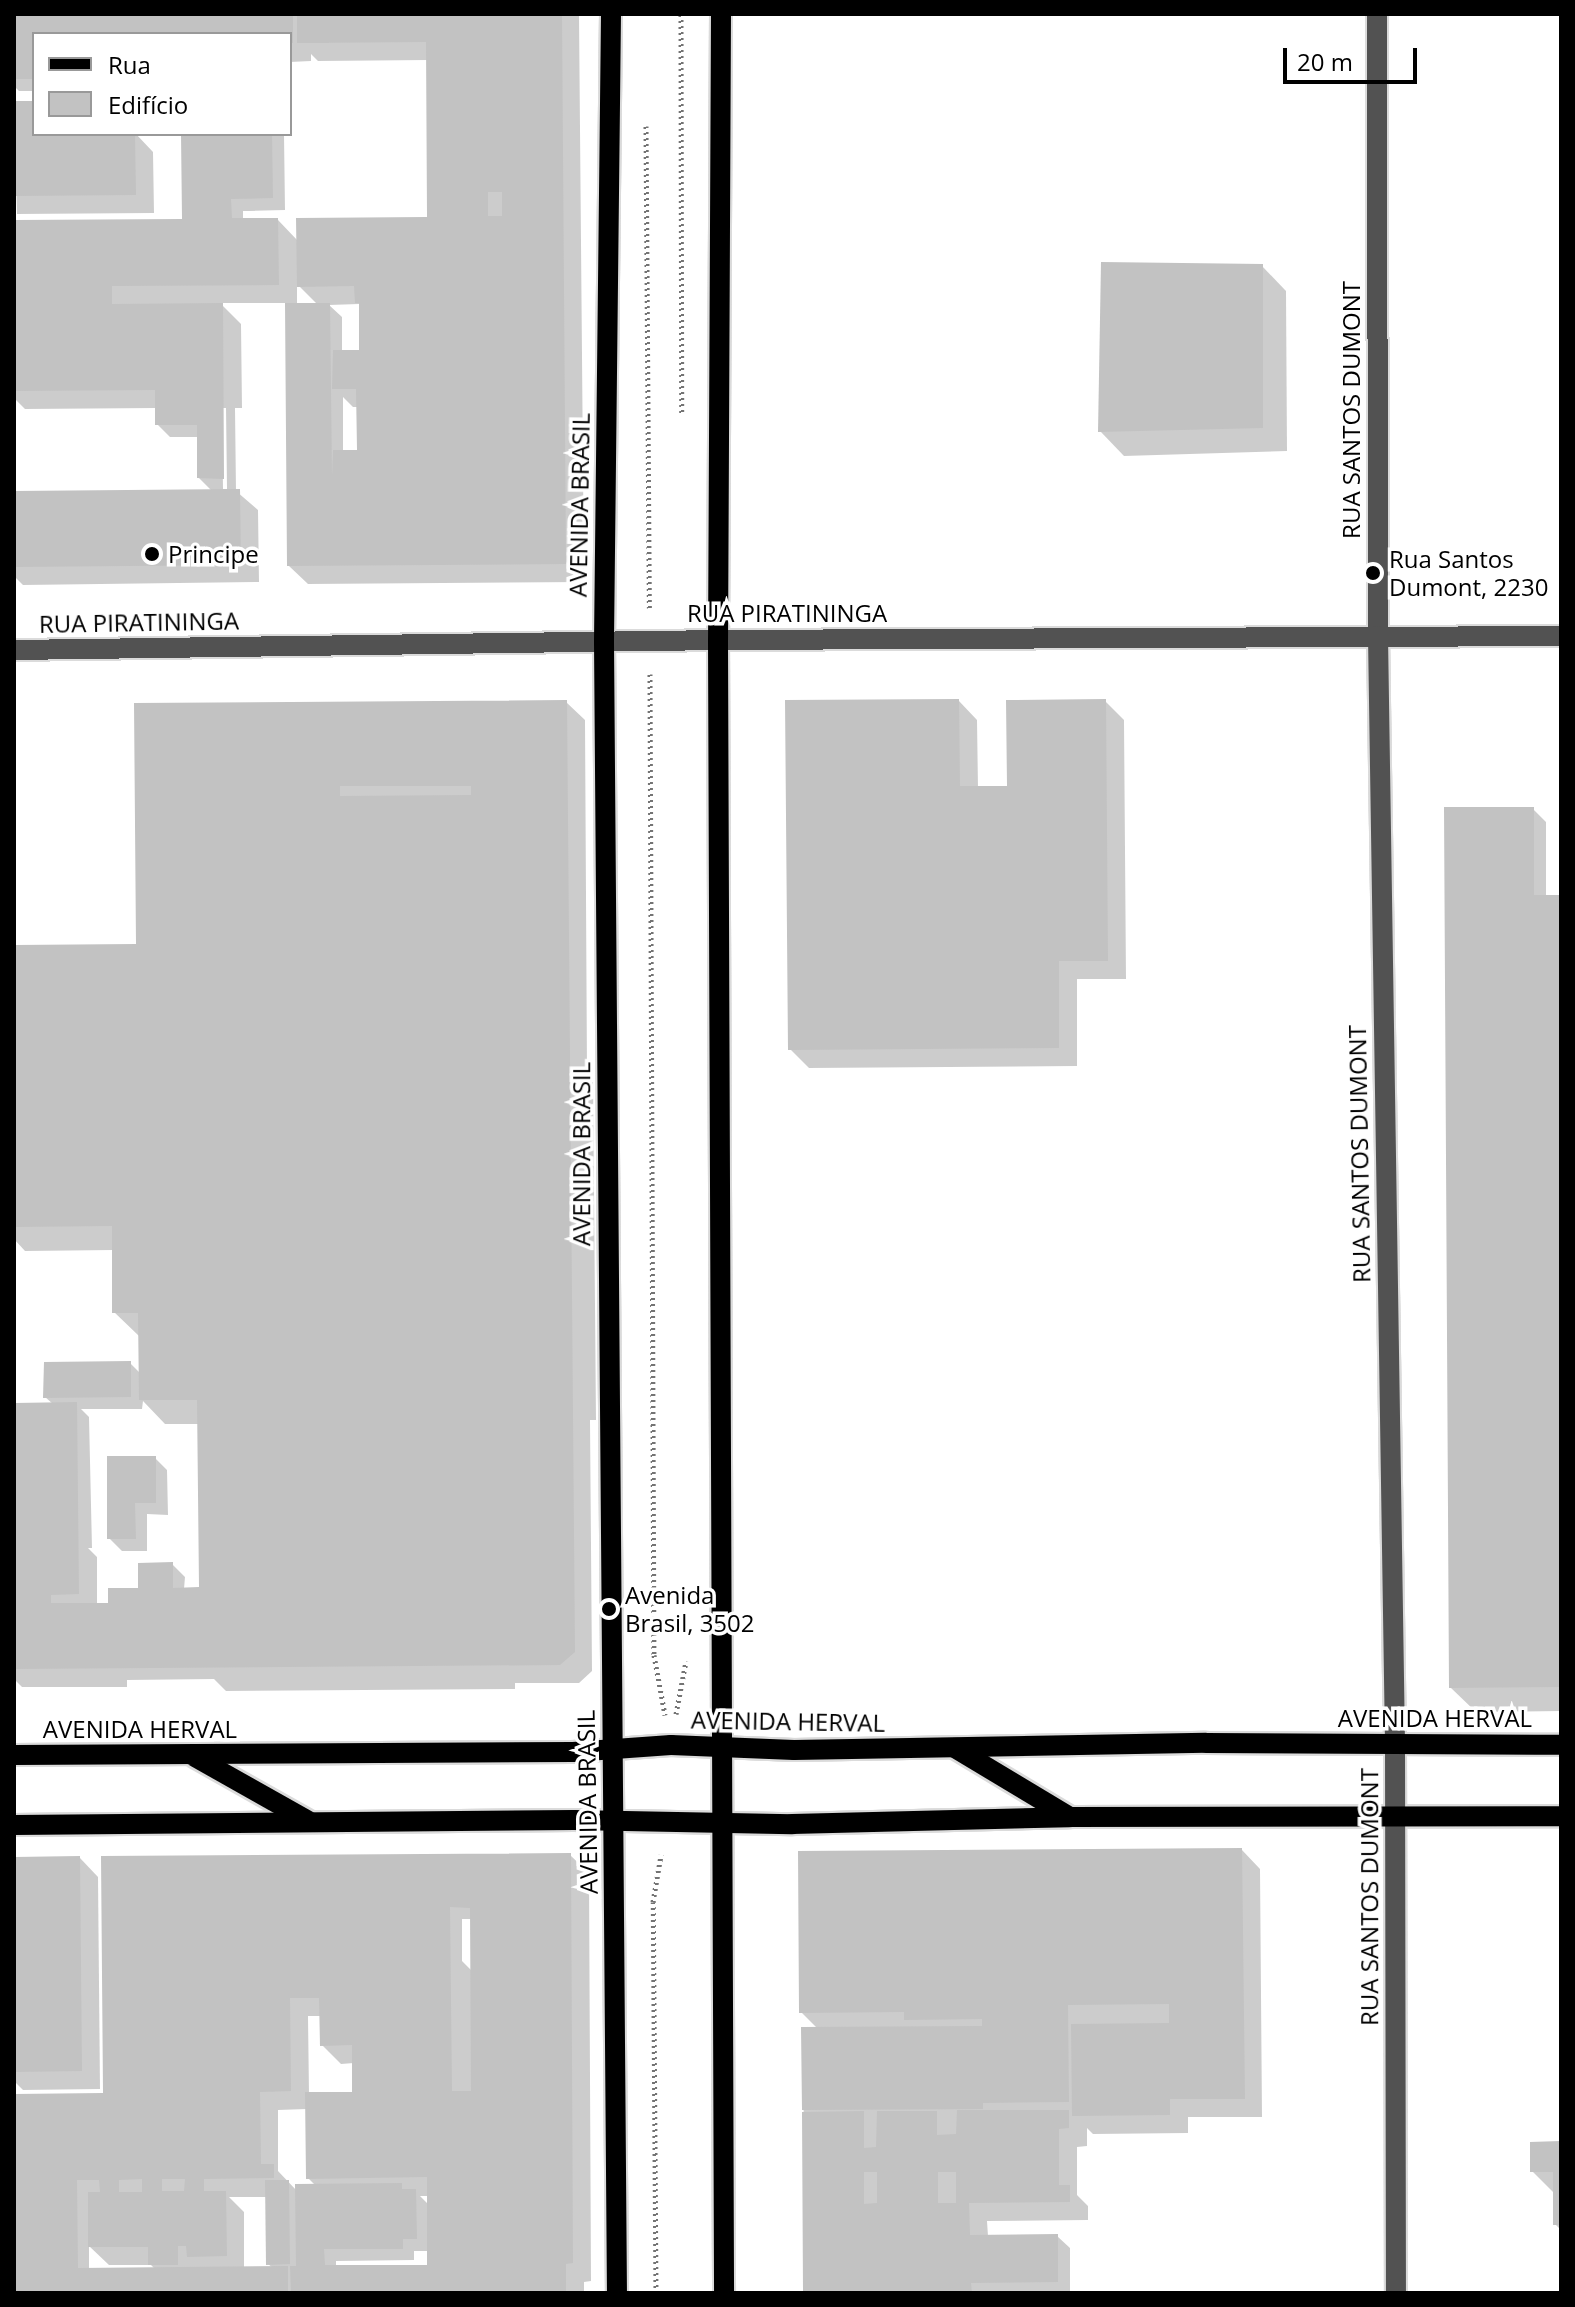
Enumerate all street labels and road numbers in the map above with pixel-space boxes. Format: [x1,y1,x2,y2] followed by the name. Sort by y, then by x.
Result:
[1337,281,1365,539] street label: RUA SANTOS DUMONT
[563,413,595,597] street label: AVENIDA BRASIL
[687,599,887,627] street label: RUA PIRATININGA
[39,606,239,638] street label: RUA PIRATININGA
[1342,1025,1376,1283] street label: RUA SANTOS DUMONT
[567,1062,595,1246] street label: AVENIDA BRASIL
[1338,1704,1532,1732] street label: AVENIDA HERVAL
[691,1705,885,1737] street label: AVENIDA HERVAL
[571,1710,603,1894] street label: AVENIDA BRASIL
[43,1715,237,1743] street label: AVENIDA HERVAL
[1355,1768,1383,2026] street label: RUA SANTOS DUMONT

